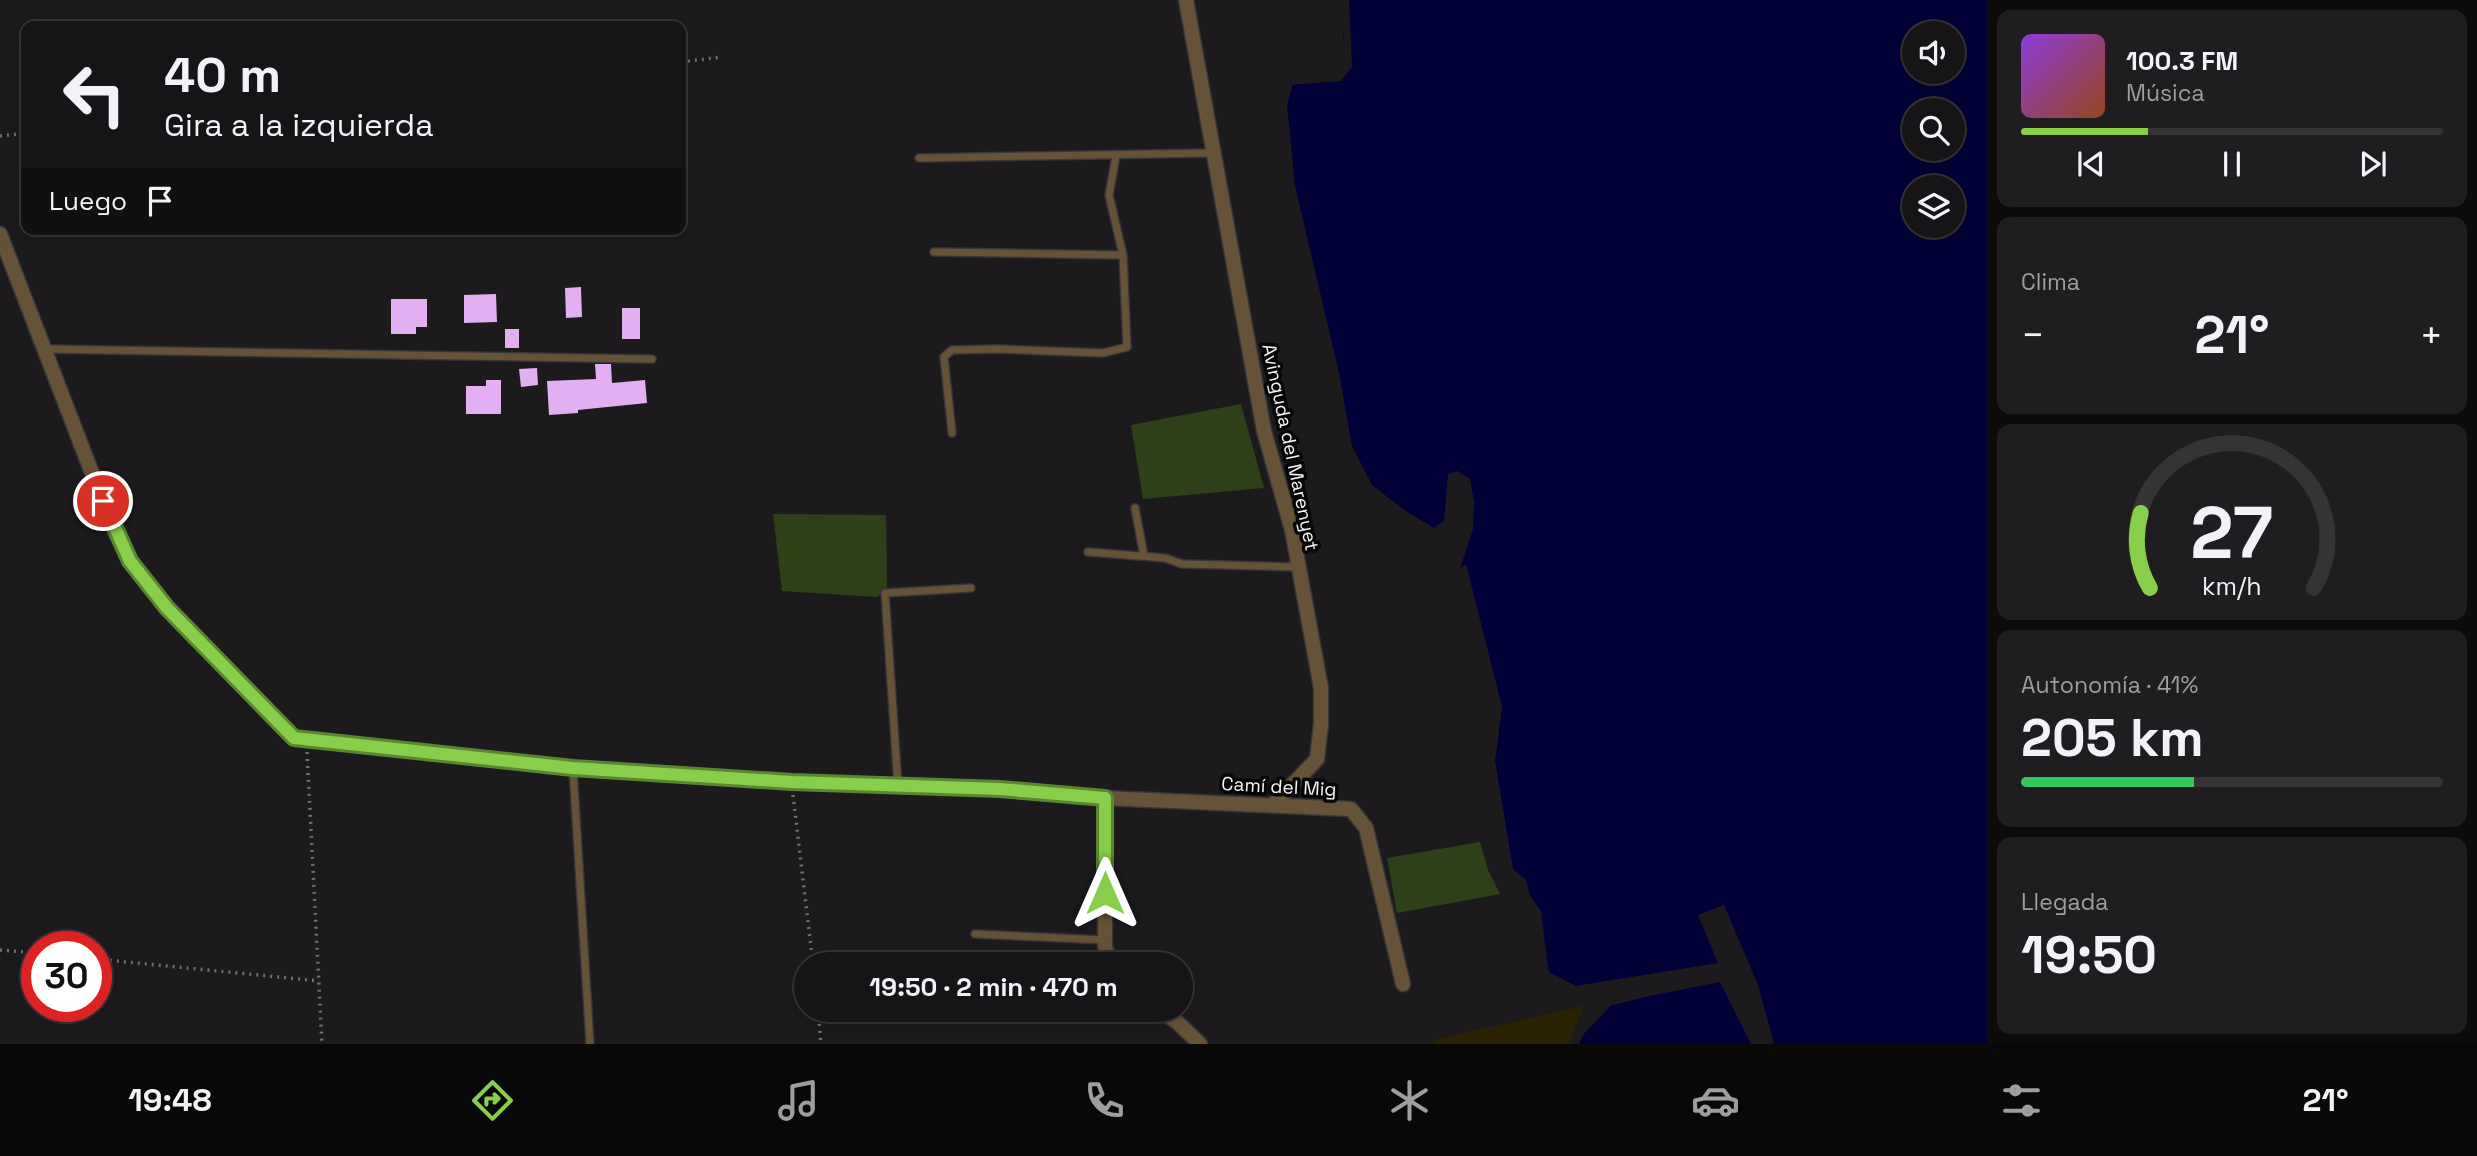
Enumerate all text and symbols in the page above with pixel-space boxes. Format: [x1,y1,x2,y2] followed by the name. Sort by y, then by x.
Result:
[1902,21,1965,238] map controls
[1902,21,1965,84] button: sound
[164,44,281,106] text: 40 m
[2126,44,2238,78] text: 100.3 FM
[49,49,140,140] icon: left
[2126,78,2205,108] text: Música
[1902,98,1965,161] button: search
[164,105,434,145] text: Gira a la izquierda
[2072,145,2110,183] icon: previous
[2213,145,2251,183] icon: pause
[2354,145,2392,183] icon: next
[1902,175,1965,238] button: layers
[141,182,179,220] icon: arrive
[49,184,127,218] text: Luego
[2021,267,2080,297] text: Clima
[2195,302,2269,368] text: 21°
[2021,311,2045,359] text: −
[2419,311,2443,359] text: +
[1256,341,1325,553] street label: Avinguda del Marenyet
[73,471,133,531] pin
[84,482,122,520] icon: arrive
[2191,486,2273,579] text: 27
[2202,570,2262,602] text: km/h
[2021,670,2198,700] text: Autonomía · 41%
[2021,705,2204,771] text: 205 km
[1221,771,1337,802] street label: Camí del Mig
[1068,856,1142,930] position arrow
[2021,887,2109,917] text: Llegada
[2021,922,2157,988] text: 19:50
[21,931,112,1022] speed limit sign: 30
[869,970,1118,1004] text: 19:50 · 2 min · 470 m
[468,1076,517,1125] icon: directions
[774,1076,823,1125] icon: music
[1080,1076,1129,1125] icon: phone
[1385,1076,1434,1125] icon: climate
[1691,1076,1740,1125] icon: car
[1997,1076,2046,1125] icon: filters
[128,1080,212,1120] text: 19:48
[2303,1080,2349,1120] text: 21°

